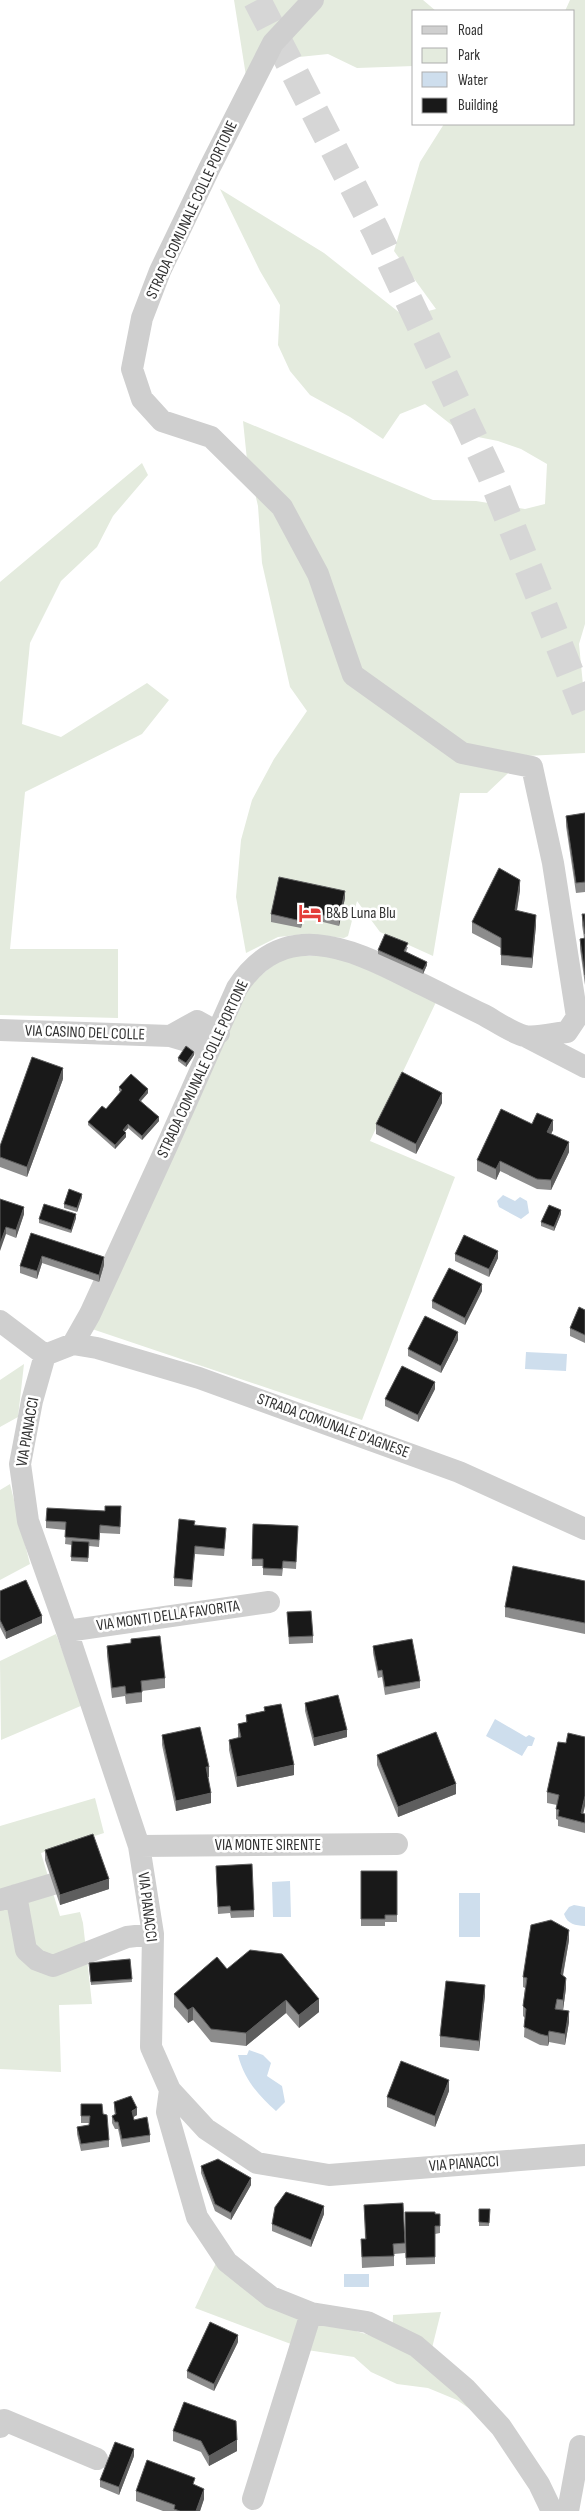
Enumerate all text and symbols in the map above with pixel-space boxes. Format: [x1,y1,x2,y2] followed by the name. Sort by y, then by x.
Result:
[412,10,575,125] legend
[458,21,483,40] text: Road
[458,46,480,65] text: Park
[458,71,489,90] text: Water
[458,96,498,115] text: Building
[142,118,242,302] street label: STRADA COMUNALE COLLE PORTONE
[297,900,323,926] hotel icon: B&B Luna Blu
[326,904,396,923] place label: B&B Luna Blu
[153,977,253,1161] street label: STRADA COMUNALE COLLE PORTONE
[25,1021,145,1045] street label: VIA CASINO DEL COLLE
[254,1390,412,1462] street label: STRADA COMUNALE D'AGNESE
[13,1396,43,1468] street label: VIA PIANACCI
[95,1597,241,1635] street label: VIA MONTI DELLA FAVORITA
[215,1836,321,1855] street label: VIA MONTE SIRENTE
[133,1871,161,1943] street label: VIA PIANACCI
[428,2152,500,2176] street label: VIA PIANACCI

